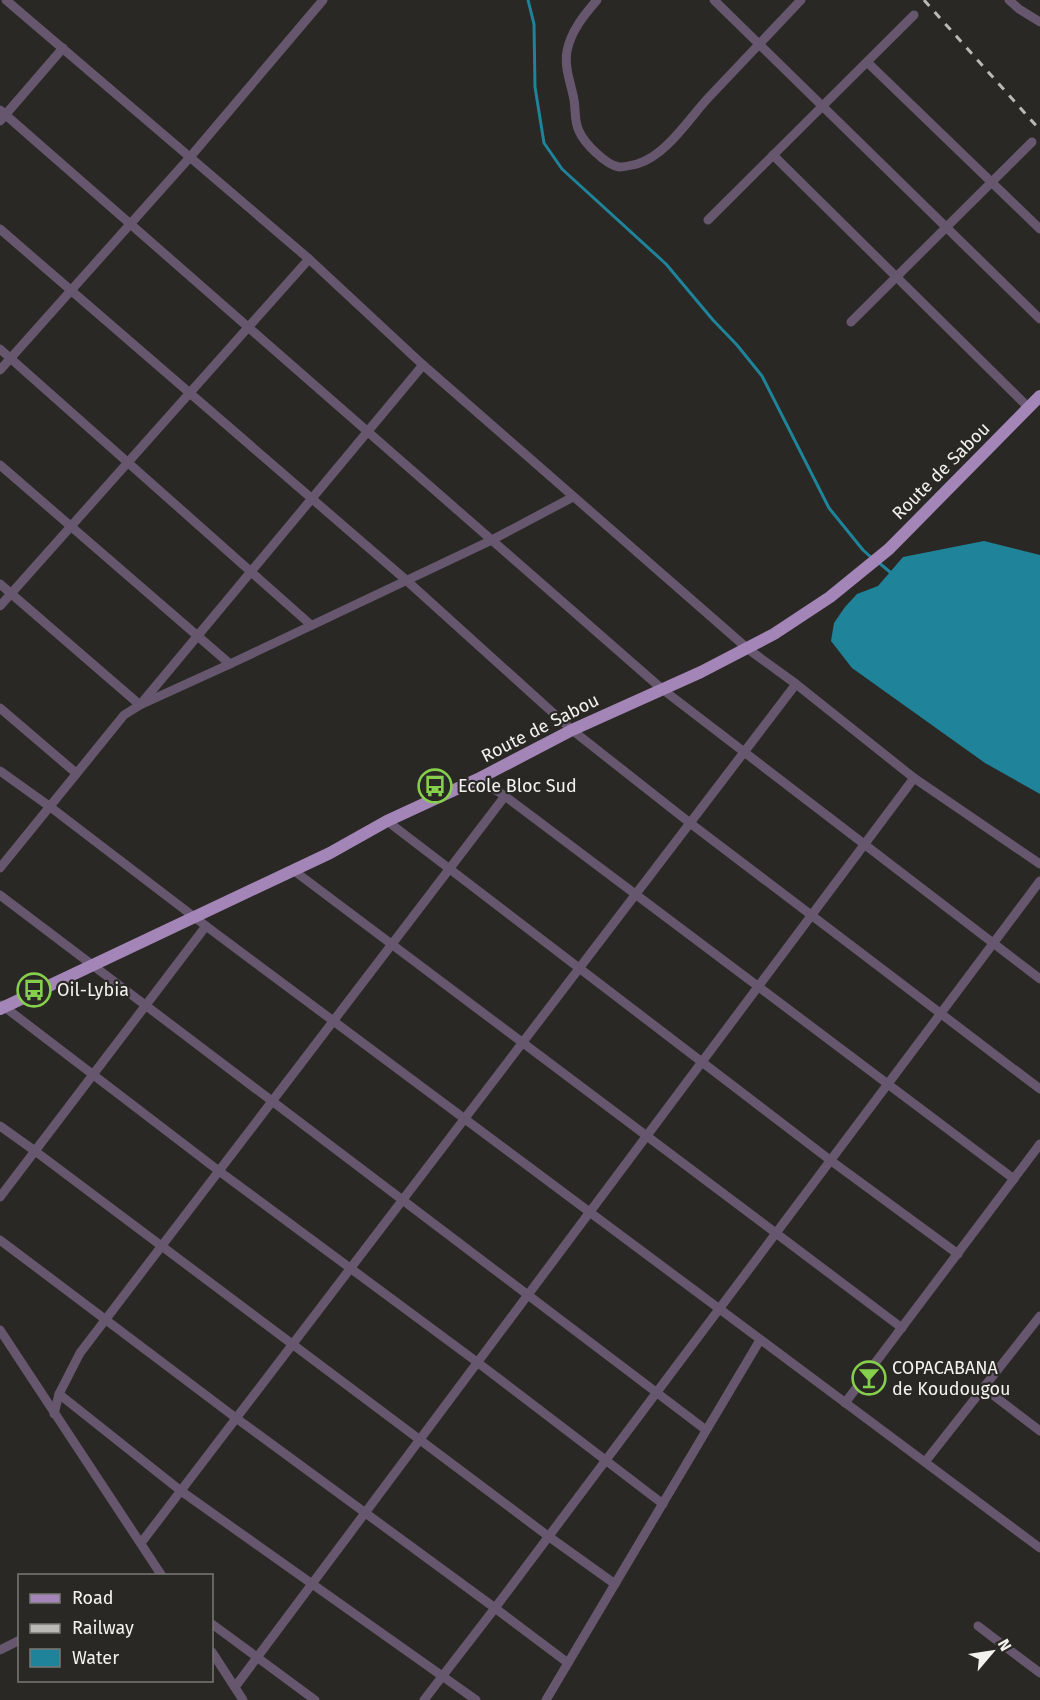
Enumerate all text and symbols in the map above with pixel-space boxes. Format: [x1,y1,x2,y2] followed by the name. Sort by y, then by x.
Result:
[888,418,994,524] street label: Route de Sabou
[478,689,602,767] street label: Route de Sabou
[417,768,453,804] bus stop icon: Ecole Bloc Sud
[458,775,577,797] place label: Ecole Bloc Sud
[16,972,52,1008] bus stop icon: Oil-Lybia
[57,979,129,1001] place label: Oil-Lybia
[892,1357,1011,1400] place label: COPACABANA de Koudougou
[851,1360,887,1396] bar icon: COPACABANA de Koudougou
[18,1574,213,1682] legend
[72,1587,114,1609] text: Road
[72,1617,134,1639] text: Railway
[962,1622,1022,1682] north arrow
[994,1636,1016,1654] text: N
[72,1647,119,1669] text: Water

